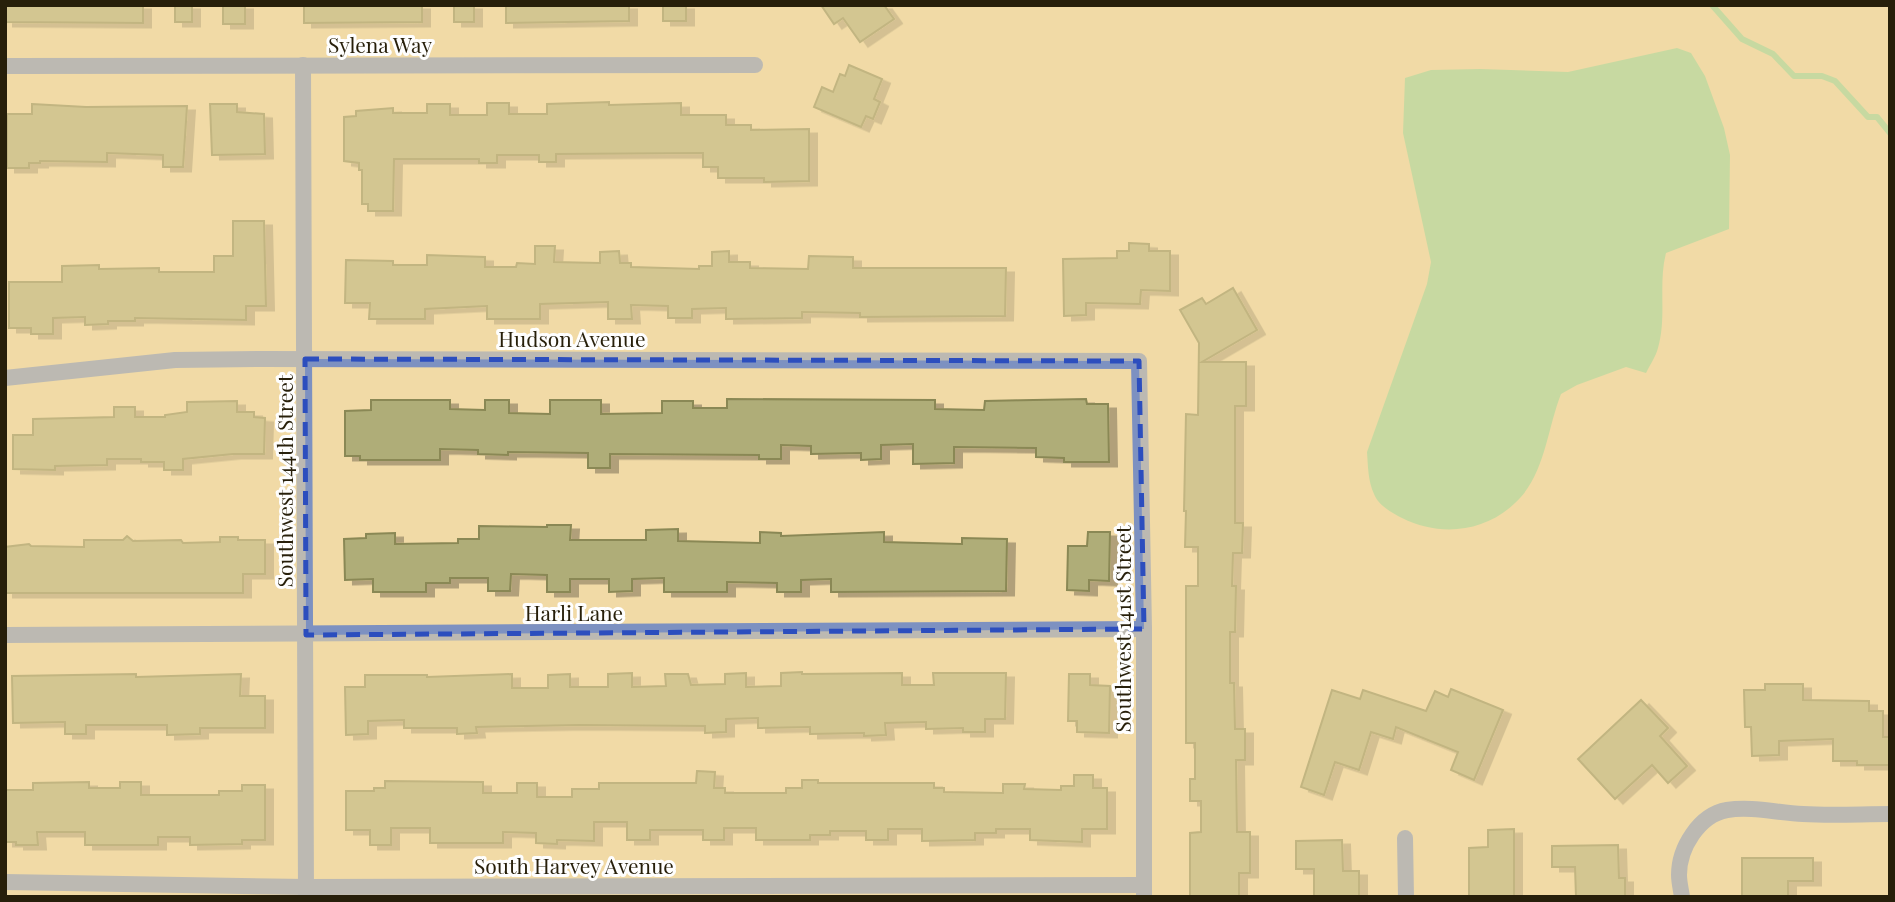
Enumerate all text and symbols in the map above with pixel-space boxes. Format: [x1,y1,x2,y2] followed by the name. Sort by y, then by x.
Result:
[328,30,432,58] street label: Sylena Way
[498,324,646,352] street label: Hudson Avenue
[270,374,298,587] street label: Southwest 144th Street
[1108,525,1136,732] street label: Southwest 141st Street
[525,598,623,626] street label: Harli Lane
[474,851,674,879] street label: South Harvey Avenue

